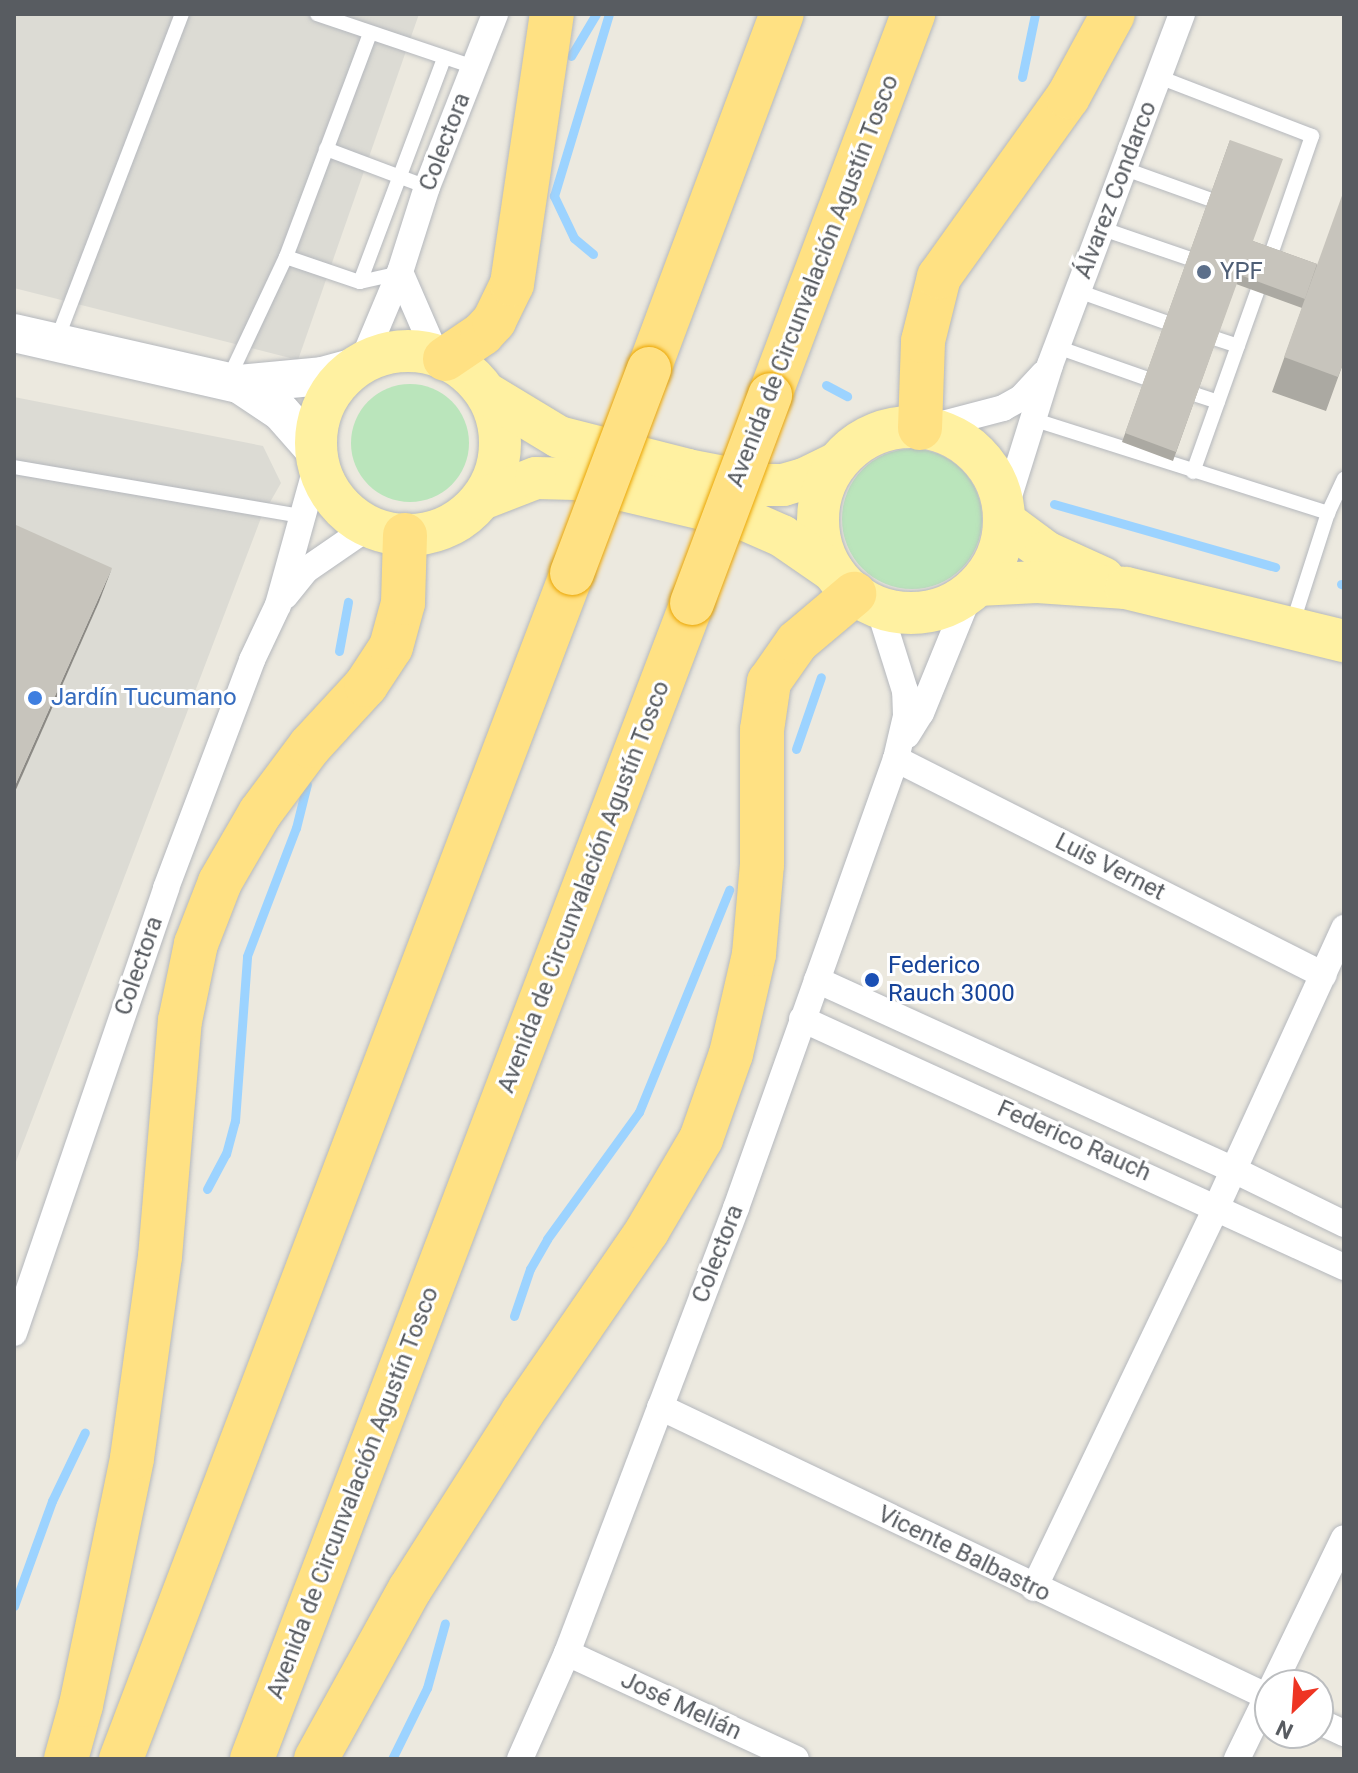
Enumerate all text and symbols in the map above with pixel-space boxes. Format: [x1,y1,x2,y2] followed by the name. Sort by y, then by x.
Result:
[721,71,905,491] street label: Avenida de Circunvalación Agustín Tosco
[413,89,477,195] street label: Colectora
[1069,97,1163,283] street label: Álvarez Condarco
[1220,258,1263,286] place label: YPF
[1195,263,1213,281] marker: YPF
[492,677,676,1097] street label: Avenida de Circunvalación Agustín Tosco
[51,684,237,712] place label: Jardín Tucumano
[26,689,44,707] marker: Jardín Tucumano
[1050,827,1170,907] street label: Luis Vernet
[109,913,169,1019] street label: Colectora
[888,952,1015,1008] place label: Federico Rauch 3000
[863,971,881,989] marker: Federico Rauch 3000
[993,1094,1155,1188] street label: Federico Rauch
[686,1201,750,1307] street label: Colectora
[261,1283,445,1703] street label: Avenida de Circunvalación Agustín Tosco
[873,1500,1055,1608] street label: Vicente Balbastro
[616,1666,746,1746] street label: José Melián
[1254,1669,1334,1749] north arrow
[1272,1715,1297,1744] text: N

